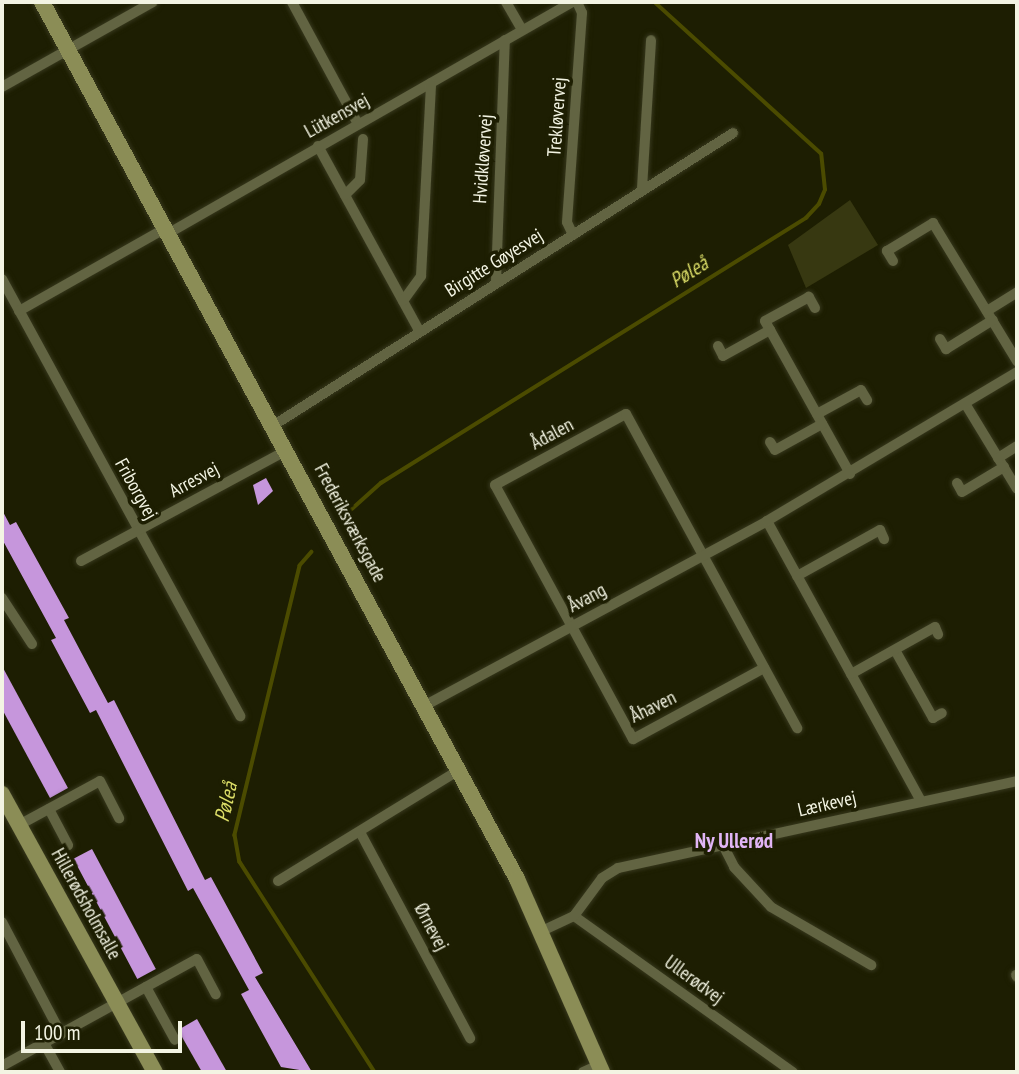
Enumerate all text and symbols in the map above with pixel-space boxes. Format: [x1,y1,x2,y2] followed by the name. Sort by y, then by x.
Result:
[543,77,571,157] street label: Trekløvervej
[301,89,373,143] street label: Lütkensvej
[469,114,497,204] street label: Hvidkløvervej
[441,224,547,302] street label: Birgitte Gøyesvej
[665,251,713,293] water label: Pøleå
[527,413,577,455] street label: Ådalen
[110,454,162,524] street label: Friborgvej
[165,457,223,503] street label: Arresvej
[309,460,391,586] street label: Frederiksværksgade
[564,579,610,617] street label: Åvang
[626,686,680,728] street label: Åhaven
[209,780,243,824] water label: Pøleå
[796,786,858,822] street label: Lærkevej
[695,828,773,854] district label: Ny Ullerød
[46,845,126,963] street label: Hillerødsholmsalle
[409,899,453,955] street label: Ørnevej
[660,951,728,1009] street label: Ullerødvej
[24,1007,186,1052] scale bar
[34,1019,80,1046] text: 100 m

